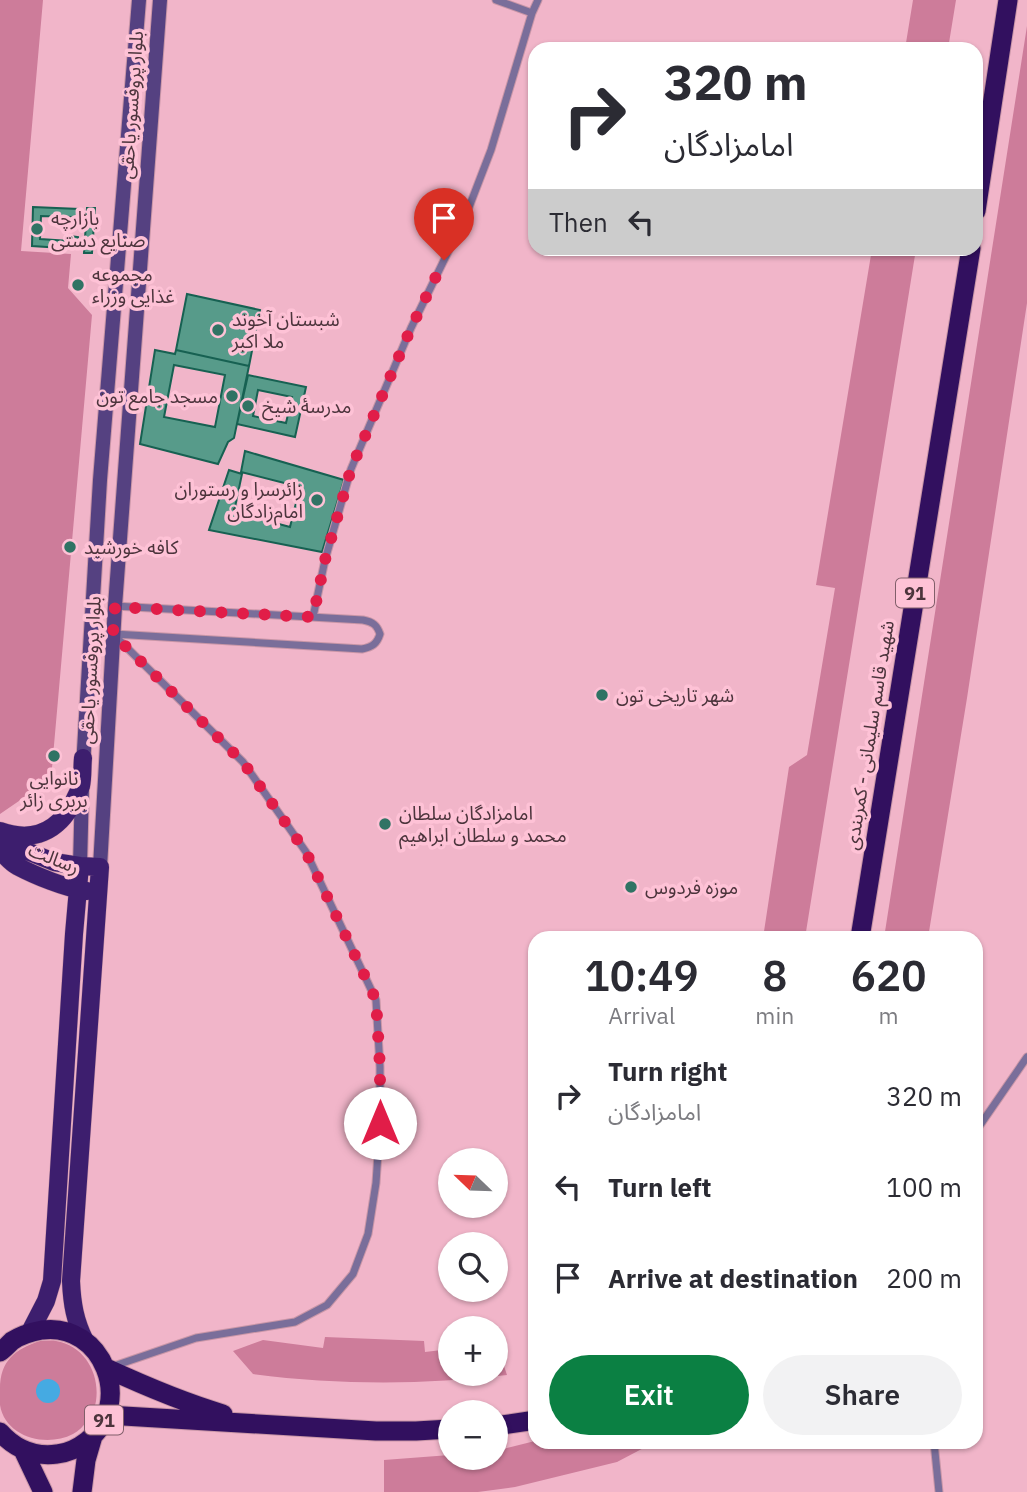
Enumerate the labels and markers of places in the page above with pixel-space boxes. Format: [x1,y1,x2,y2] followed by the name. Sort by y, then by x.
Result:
[414,188,474,260] pin
[51,206,146,255] place label: بازارچه صنایع دستی
[29,221,45,237] marker: بازارچه صنایع دستی
[92,262,175,308] place label: مجموعه غذایی وزراء
[70,277,86,293] marker: مجموعه غذایی وزراء
[231,307,340,353] place label: شبستان آخوند ملا اکبر
[210,322,226,338] marker: شبستان آخوند ملا اکبر
[96,384,218,411] place label: مسجد جامع تون
[224,388,240,404] marker: مسجد جامع تون
[262,394,351,421] place label: مدرسهٔ شیخ
[240,398,256,414] marker: مدرسهٔ شیخ
[175,477,303,526] place label: زائرسرا و رستوران امام‌زادگان
[309,492,325,508] marker: زائرسرا و رستوران امام‌زادگان
[84,535,179,559] place label: کافه خورشید
[62,539,78,555] marker: کافه خورشید
[616,683,734,707] place label: شهر تاریخی تون
[594,687,610,703] marker: شهر تاریخی تون
[46,748,62,764] marker: نانوایی بربری زائر
[19,766,88,812] place label: نانوایی بربری زائر
[399,801,567,850] place label: امامزادگان سلطان محمد و سلطان ابراهیم
[377,816,393,832] marker: امامزادگان سلطان محمد و سلطان ابراهیم
[645,875,738,899] place label: موزه فردوس
[623,879,639,895] marker: موزه فردوس

